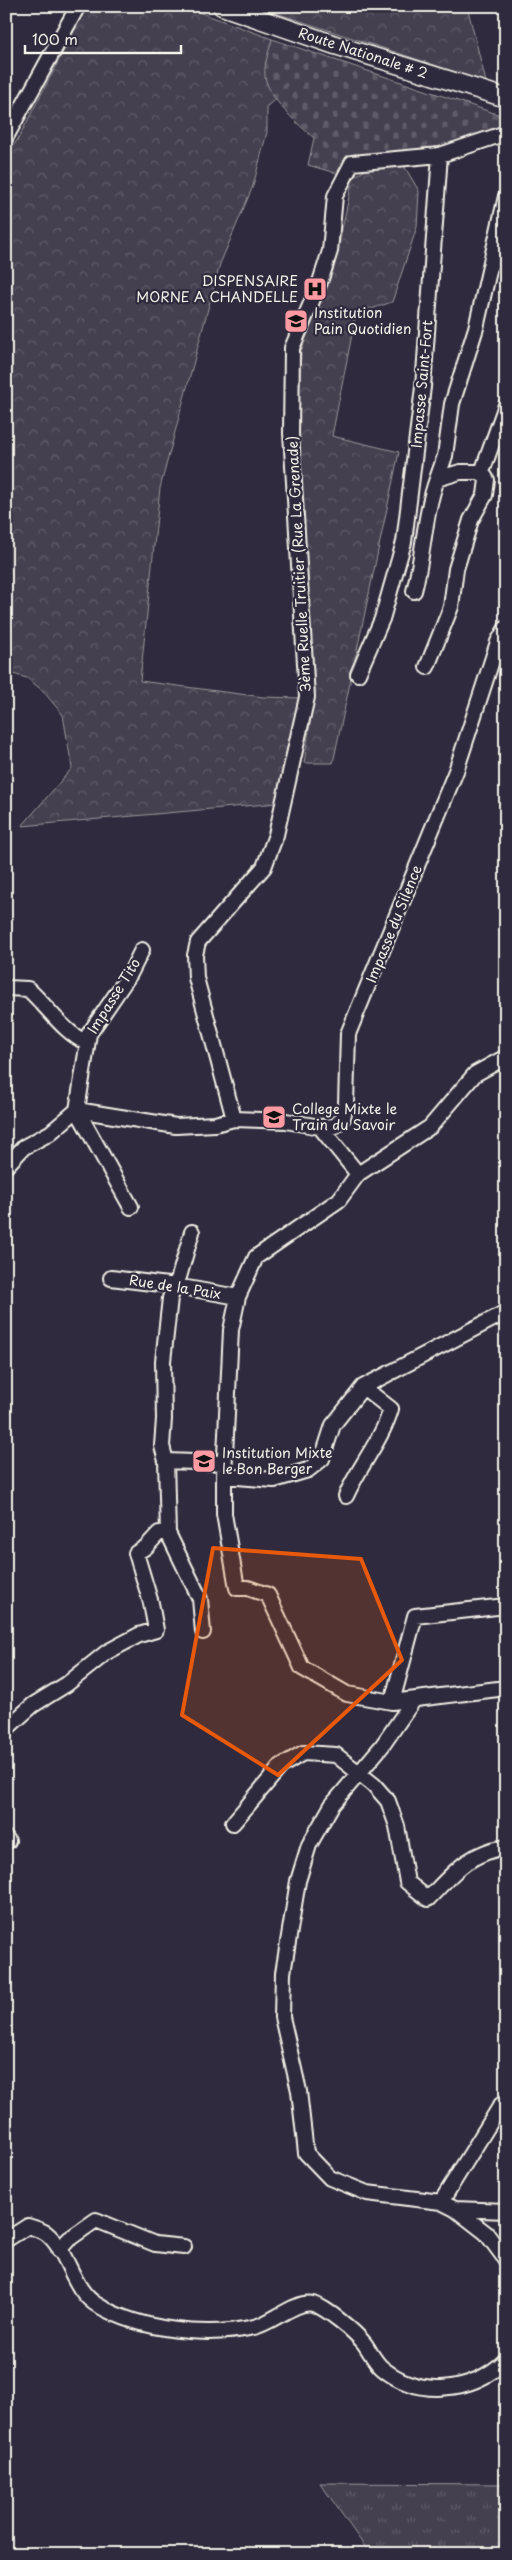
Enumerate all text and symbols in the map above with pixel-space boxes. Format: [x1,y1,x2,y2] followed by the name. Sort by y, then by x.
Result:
[25,22,181,54] scale bar
[296,22,431,83] street label: Route Nationale # 2
[32,27,78,50] text: 100 m
[136,270,298,307] place label: DISPENSAIRE MORNE A CHANDELLE
[302,276,328,302] hospital icon: DISPENSAIRE MORNE A CHANDELLE
[314,302,411,339] place label: Institution Pain Quotidien
[283,308,309,334] school or university icon: Institution Pain Quotidien
[405,319,438,449] street label: Impasse Saint-Fort
[281,435,316,693] street label: 3ème Ruelle Truitier (Rue La Grenade)
[360,861,427,986] street label: Impasse du Silence
[82,954,145,1038] street label: Impasse Tito
[292,1098,397,1135] place label: College Mixte le Train du Savoir
[261,1104,287,1130] school or university icon: College Mixte le Train du Savoir
[128,1269,222,1304] street label: Rue de la Paix
[222,1442,333,1479] place label: Institution Mixte le Bon Berger
[191,1448,217,1474] school or university icon: Institution Mixte le Bon Berger

